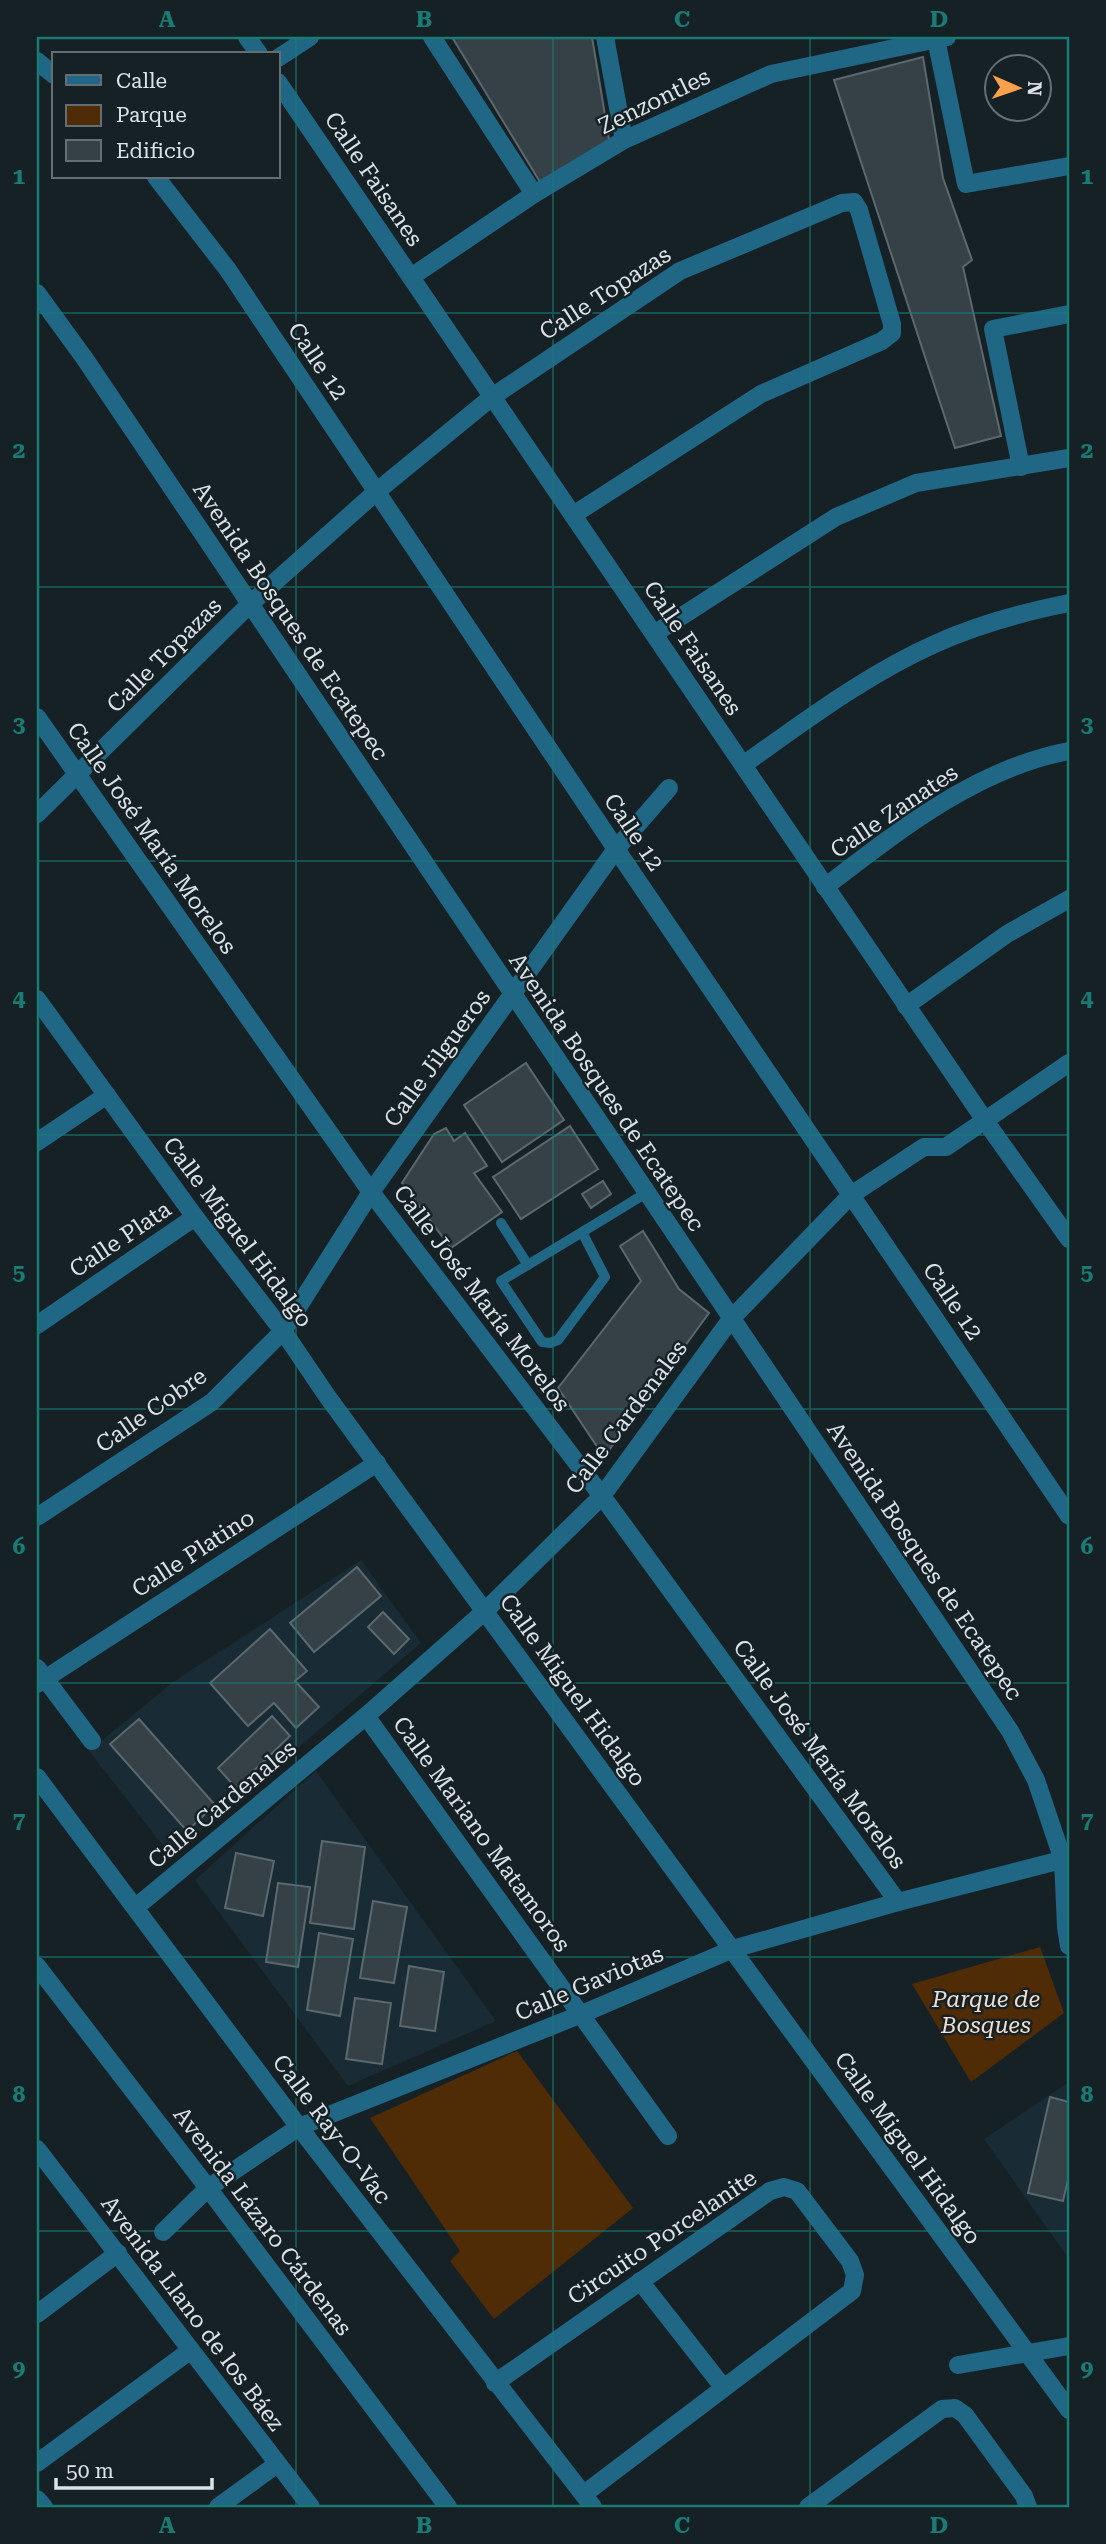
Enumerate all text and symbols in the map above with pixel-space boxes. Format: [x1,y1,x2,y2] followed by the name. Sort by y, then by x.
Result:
[159,6,176,33] text: A
[416,6,432,33] text: B
[674,6,690,33] text: C
[930,6,948,33] text: D
[52,52,280,178] legend
[984,52,1054,122] north arrow
[594,63,715,140] street label: Zenzontles
[116,69,167,93] text: Calle
[1023,81,1046,97] text: N
[116,103,187,127] text: Parque
[319,107,428,251] street label: Calle Faisanes
[116,139,195,163] text: Edificio
[13,163,26,190] text: 1
[1081,163,1094,190] text: 1
[535,241,676,346] street label: Calle Topazas
[282,318,353,405] street label: Calle 12
[13,437,25,464] text: 2
[1081,437,1093,464] text: 2
[187,477,394,766] street label: Avenida Bosques de Ecatepec
[638,576,747,720] street label: Calle Faisanes
[101,592,227,718] street label: Calle Topazas
[13,711,26,738] text: 3
[1081,711,1094,738] text: 3
[61,717,242,959] street label: Calle José María Morelos
[826,759,963,864] street label: Calle Zanates
[598,789,669,876] street label: Calle 12
[503,948,710,1237] street label: Avenida Bosques de Ecatepec
[378,984,496,1132] street label: Calle Jilgueros
[13,985,26,1012] text: 4
[1081,985,1094,1012] text: 4
[157,1132,318,1333] street label: Calle Miguel Hidalgo
[388,1180,576,1417] street label: Calle José María Morelos
[64,1195,177,1283] street label: Calle Plata
[917,1258,988,1345] street label: Calle 12
[13,1259,26,1286] text: 5
[1081,1259,1094,1286] text: 5
[560,1335,693,1499] street label: Calle Cardenales
[91,1362,212,1458] street label: Calle Cobre
[821,1417,1028,1706] street label: Avenida Bosques de Ecatepec
[127,1504,260,1603] street label: Calle Platino
[13,1533,26,1560] text: 6
[1081,1533,1094,1560] text: 6
[494,1589,651,1792] street label: Calle Miguel Hidalgo
[727,1635,912,1874] street label: Calle José María Morelos
[387,1711,576,1957] street label: Calle Mariano Matamoros
[143,1734,302,1874] street label: Calle Cardenales
[13,1807,26,1834] text: 7
[1081,1807,1094,1834] text: 7
[511,1940,667,2027] street label: Calle Gaviotas
[931,1986,1040,2039] park label: Parque de Bosques
[829,2047,986,2250] street label: Calle Miguel Hidalgo
[267,2049,397,2209] street label: Calle Ray-O-Vac
[13,2081,26,2108] text: 8
[1081,2081,1094,2108] text: 8
[168,2102,357,2341] street label: Avenida Lázaro Cárdenas
[563,2164,762,2311] street label: Circuito Porcelanite
[96,2191,290,2436] street label: Avenida Llano de los Báez
[13,2355,26,2382] text: 9
[1081,2355,1094,2382] text: 9
[56,2446,212,2490] scale bar
[66,2459,114,2483] text: 50 m
[159,2512,176,2539] text: A
[416,2512,432,2539] text: B
[674,2512,690,2539] text: C
[930,2512,948,2539] text: D

